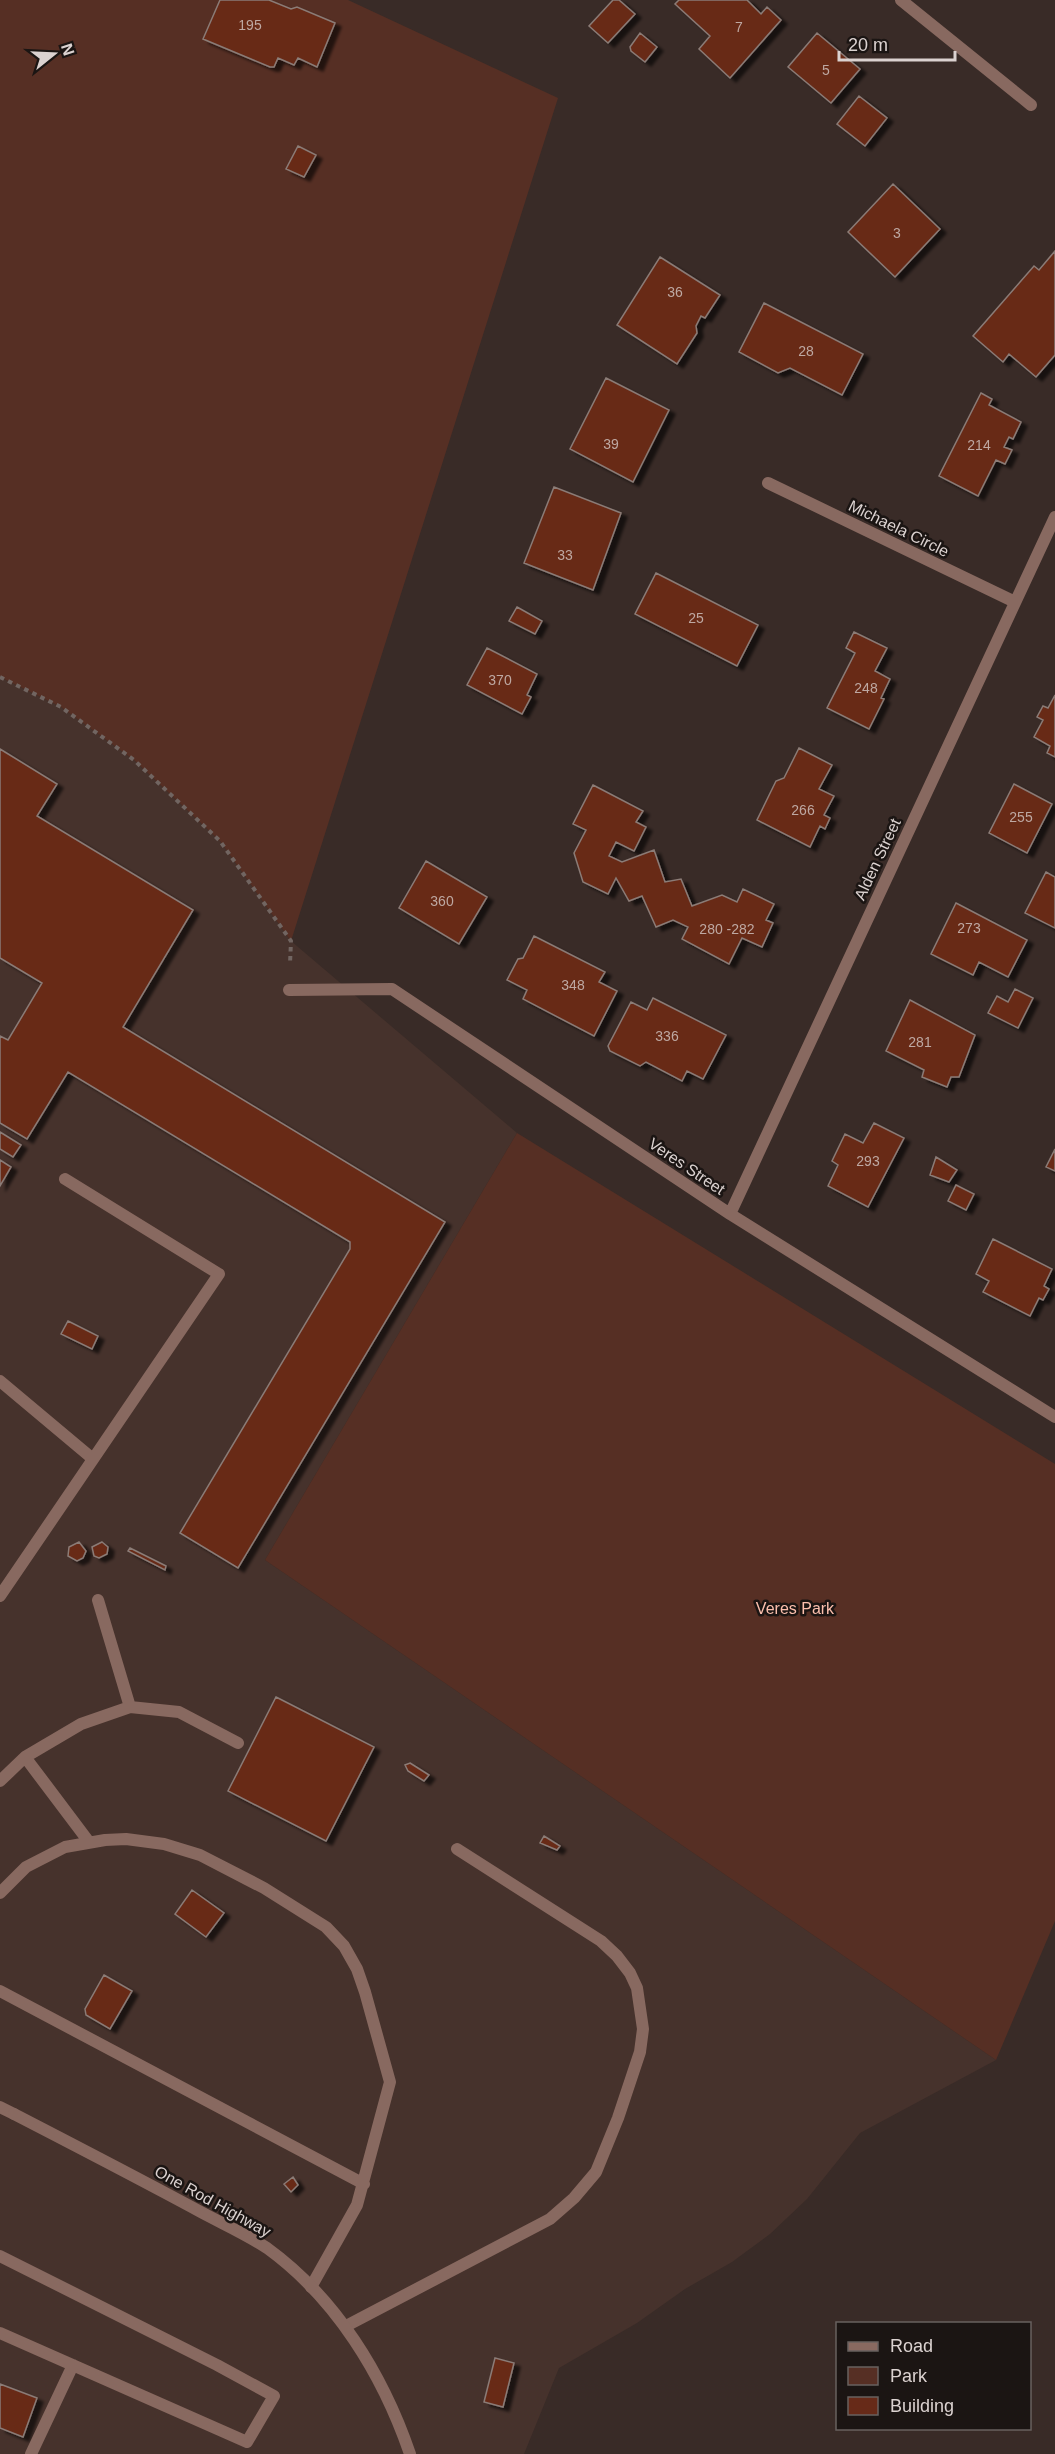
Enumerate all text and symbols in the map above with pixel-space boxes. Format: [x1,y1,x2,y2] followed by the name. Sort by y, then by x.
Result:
[238,17,262,33] house number: 195
[735,19,743,35] house number: 7
[24,24,84,84] north arrow
[839,24,954,62] scale bar
[848,35,888,55] text: 20 m
[58,41,78,58] text: N
[822,62,830,78] house number: 5
[893,225,901,241] house number: 3
[667,284,683,300] house number: 36
[798,343,814,359] house number: 28
[603,436,619,452] house number: 39
[967,437,991,453] house number: 214
[846,497,952,560] street label: Michaela Circle
[557,547,573,563] house number: 33
[688,610,704,626] house number: 25
[488,672,512,688] house number: 370
[854,680,878,696] house number: 248
[791,802,815,818] house number: 266
[1009,809,1033,825] house number: 255
[851,815,904,903] street label: Alden Street
[430,893,454,909] house number: 360
[957,920,981,936] house number: 273
[699,921,755,937] house number: 280 -282
[561,977,585,993] house number: 348
[655,1028,679,1044] house number: 336
[908,1034,932,1050] house number: 281
[645,1135,728,1198] street label: Veres Street
[856,1153,880,1169] house number: 293
[756,1600,835,1617] park label: Veres Park
[152,2163,274,2240] street label: One Rod Highway
[836,2322,1031,2430] legend
[890,2336,933,2356] text: Road
[890,2366,928,2386] text: Park
[890,2396,954,2416] text: Building

